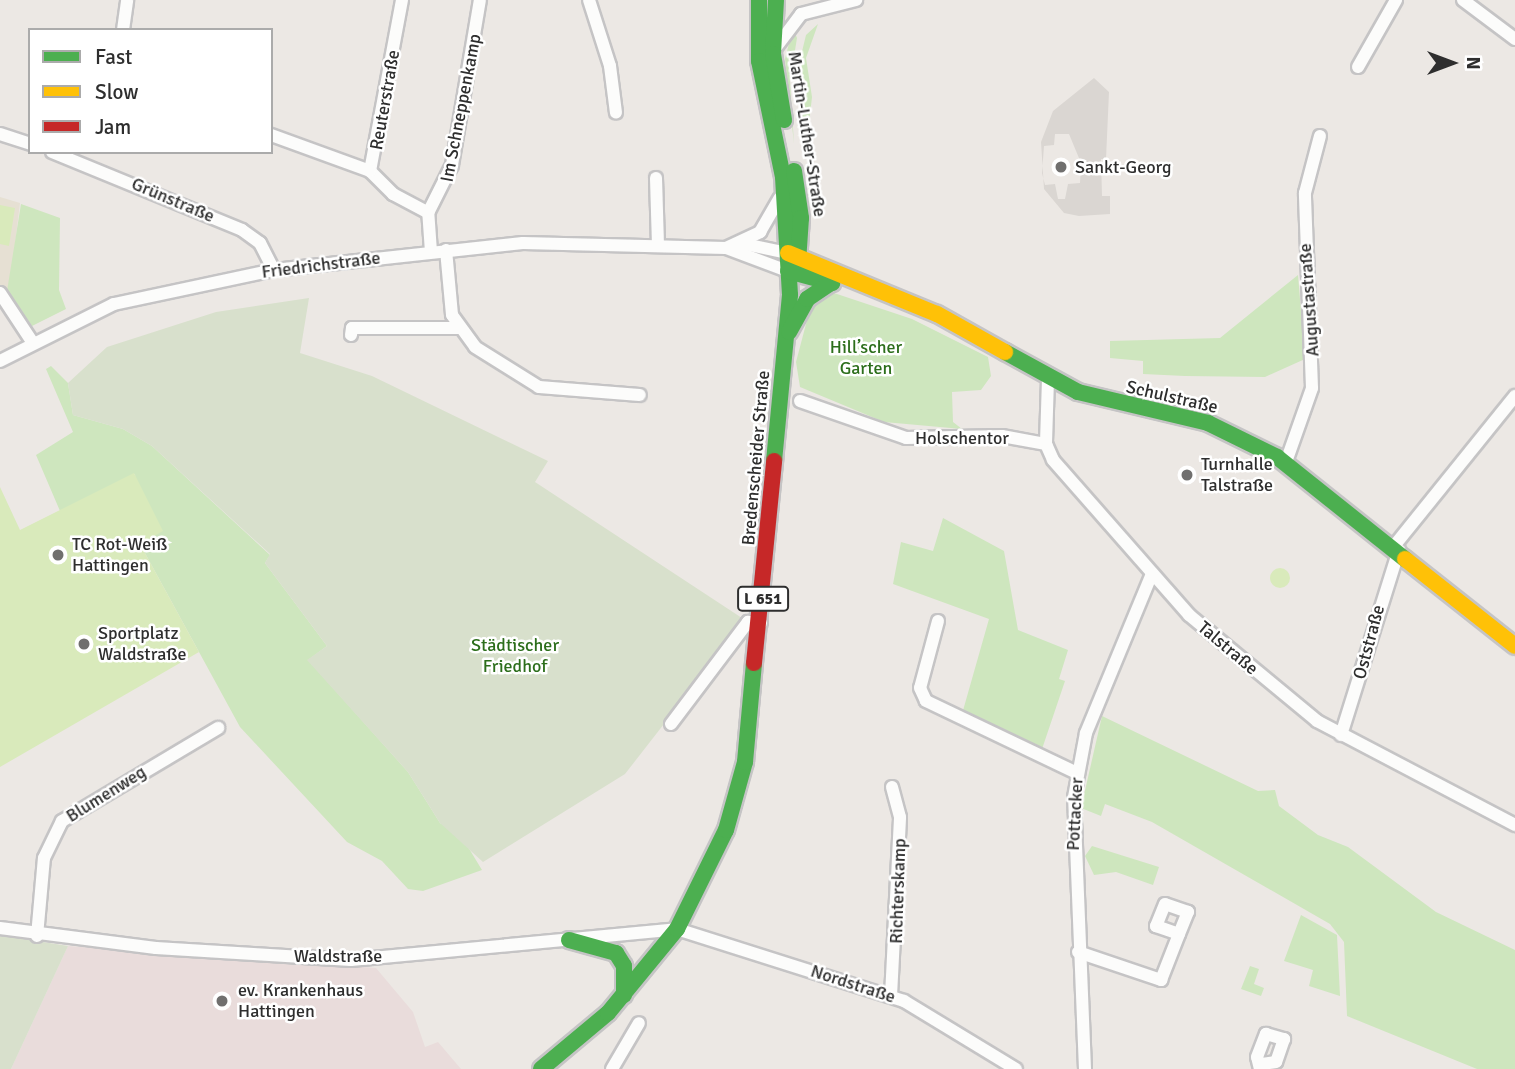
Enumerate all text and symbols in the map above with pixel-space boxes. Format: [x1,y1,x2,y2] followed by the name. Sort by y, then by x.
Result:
[28,28,273,154] legend
[1417,28,1487,98] north arrow
[436,32,486,184] street label: Im Schneppenkamp
[95,44,132,70] text: Fast
[366,48,404,152] street label: Reuterstraße
[783,50,831,218] street label: Martin-Luther-Straße
[1461,56,1485,70] text: N
[95,79,139,105] text: Slow
[95,114,131,140] text: Jam
[1075,156,1171,178] place label: Sankt-Georg
[1053,159,1069,175] marker: Sankt-Georg
[128,173,218,227] street label: Grünstraße
[1294,243,1324,357] street label: Augustastraße
[260,247,382,283] street label: Friedrichstraße
[830,337,902,380] park label: Hill’scher Garten
[738,370,774,546] street label: Bredenscheider Straße
[1124,376,1220,418] street label: Schulstraße
[915,427,1009,449] street label: Holschentor
[1201,454,1273,496] place label: Turnhalle Talstraße
[1179,467,1195,483] marker: Turnhalle Talstraße
[72,534,167,576] place label: TC Rot-Weiß Hattingen
[50,547,66,563] marker: TC Rot-Weiß Hattingen
[737,586,789,612] road number: L 651
[1349,602,1389,682] street label: Oststraße
[1193,617,1263,679] street label: Talstraße
[98,623,187,666] place label: Sportplatz Waldstraße
[471,635,559,678] park label: Städtischer Friedhof
[76,636,92,652] marker: Sportplatz Waldstraße
[62,761,150,827] street label: Blumenweg
[1062,777,1088,851] street label: Pottacker
[885,838,911,944] street label: Richterskamp
[294,945,382,967] street label: Waldstraße
[808,960,898,1008] street label: Nordstraße
[238,980,363,1023] place label: ev. Krankenhaus Hattingen
[212,991,232,1011] marker: ev. Krankenhaus Hattingen

